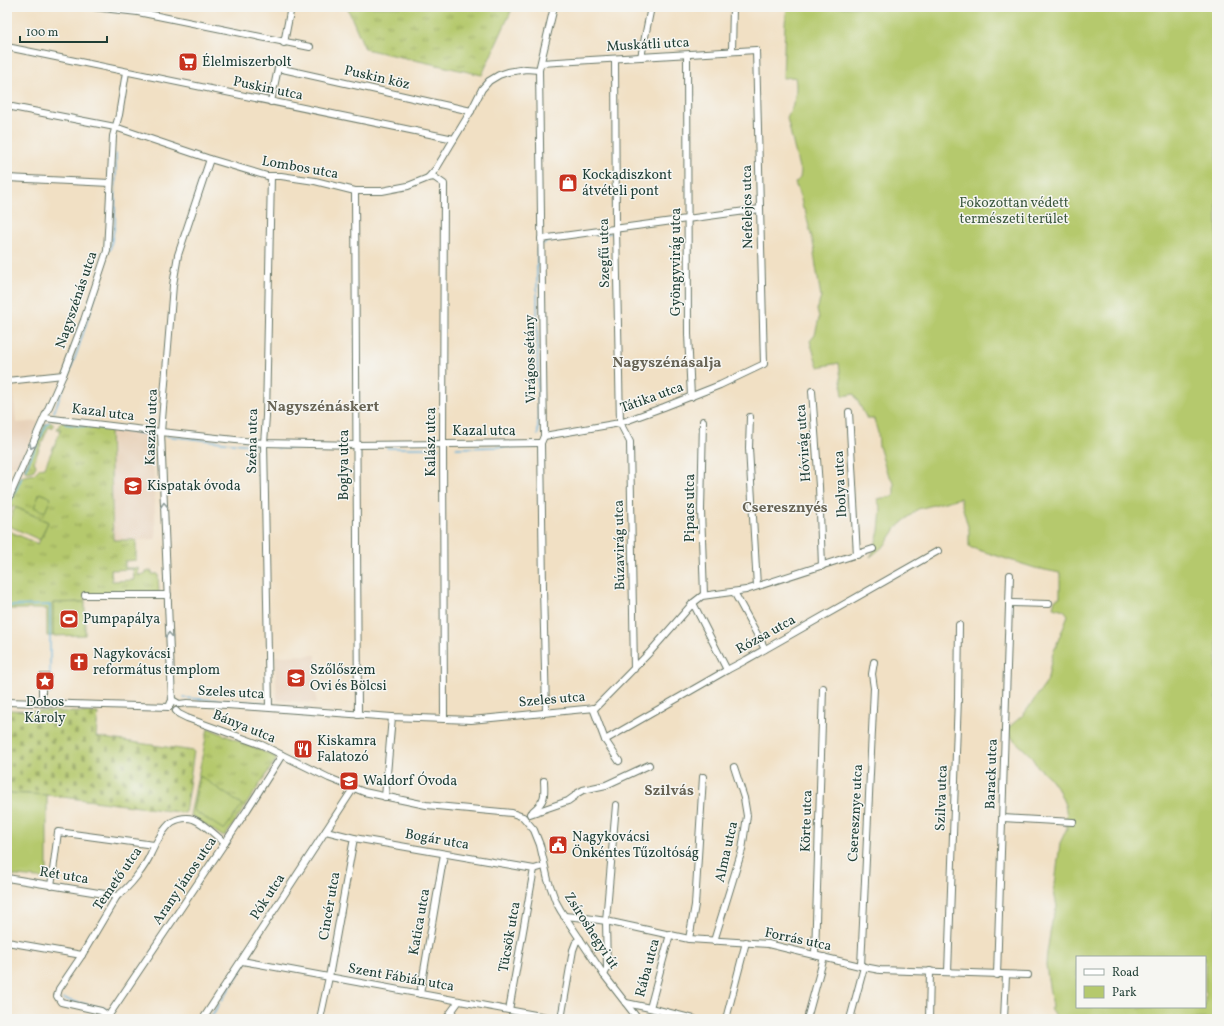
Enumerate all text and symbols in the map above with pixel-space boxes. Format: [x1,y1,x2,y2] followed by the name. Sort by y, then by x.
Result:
[20,18,107,44] scale bar
[26,25,59,41] text: 100 m
[606,33,690,57] street label: Muskátli utca
[177,51,199,73] supermarket icon: Élelmiszerbolt
[202,53,292,72] place label: Élelmiszerbolt
[342,61,412,95] street label: Puskin köz
[231,72,305,106] street label: Puskin utca
[260,152,340,184] street label: Lombos utca
[738,165,758,249] street label: Nefelejcs utca
[582,166,672,201] place label: Kockadiszkont átvételi pont
[557,172,579,194] shop icon: Kockadiszkont átvételi pont
[959,194,1069,229] park label: Fokozottan védett természeti terület
[667,208,686,316] street label: Gyöngyvirág utca
[595,218,615,288] street label: Szegfű utca
[51,249,103,351] street label: Nagyszénás utca
[521,314,541,404] street label: Virágos sétány
[612,353,722,374] district label: Nagyszénásalja
[618,378,686,418] street label: Tátika utca
[141,388,163,466] street label: Kaszáló utca
[267,397,379,418] district label: Nagyszénáskert
[70,400,136,426] street label: Kazal utca
[792,403,816,483] street label: Hóvirág utca
[422,407,441,477] street label: Kalász utca
[243,408,263,474] street label: Széna utca
[452,422,516,441] street label: Kazal utca
[335,430,354,500] street label: Boglya utca
[29,442,37,450] one-way arrow
[830,450,852,518] street label: Ibolya utca
[681,474,700,542] street label: Pipacs utca
[122,475,144,497] school or university icon: Kispatak óvoda
[147,477,241,496] place label: Kispatak óvoda
[742,498,828,519] district label: Cseresznyés
[610,500,630,590] street label: Búzavirág utca
[159,502,168,508] one-way arrow
[58,608,80,630] sports icon: Pumpapálya
[83,610,160,629] place label: Pumpapálya
[733,611,799,659] street label: Rózsa utca
[165,632,174,638] one-way arrow
[93,645,220,680] place label: Nagykovácsi református templom
[68,651,90,673] church icon: Nagykovácsi református templom
[310,661,387,696] place label: Szőlőszem Ovi és Bölcsi
[285,667,307,689] school or university icon: Szőlőszem Ovi és Bölcsi
[34,670,56,692] place icon: Dobos Károly
[197,682,265,704] street label: Szeles utca
[518,688,586,712] street label: Szeles utca
[24,693,66,728] place label: Dobos Károly
[209,706,279,748] street label: Bánya utca
[317,732,377,767] place label: Kiskamra Falatozó
[292,738,314,760] restaurant icon: Kiskamra Falatozó
[981,738,1003,810] street label: Barack utca
[844,764,868,862] street label: Cseresznye utca
[931,765,953,831] street label: Szilva utca
[338,770,360,792] school or university icon: Waldorf Óvoda
[363,771,457,791] place label: Waldorf Óvoda
[644,781,694,802] district label: Szilvás
[796,789,818,852] street label: Körte utca
[711,820,743,884] street label: Alma utca
[403,825,471,855] street label: Bogár utca
[572,828,699,863] place label: Nagykovácsi Önkéntes Tűzoltóság
[148,833,222,929] street label: Arany János utca
[547,834,569,856] public building icon: Nagykovácsi Önkéntes Tűzoltóság
[89,843,147,915] street label: Temető utca
[38,863,90,889] street label: Rét utca
[246,870,290,924] street label: Pók utca
[315,870,345,942] street label: Cincér utca
[405,887,435,957] street label: Katica utca
[559,889,623,973] street label: Zsíroshegyi út
[494,900,526,974] street label: Tücsök utca
[763,924,833,956] street label: Forrás utca
[631,937,665,999] street label: Rába utca
[1076,956,1206,1008] legend
[346,959,456,997] street label: Szent Fábián utca
[1112,965,1139,981] text: Road
[1112,985,1137,1001] text: Park

